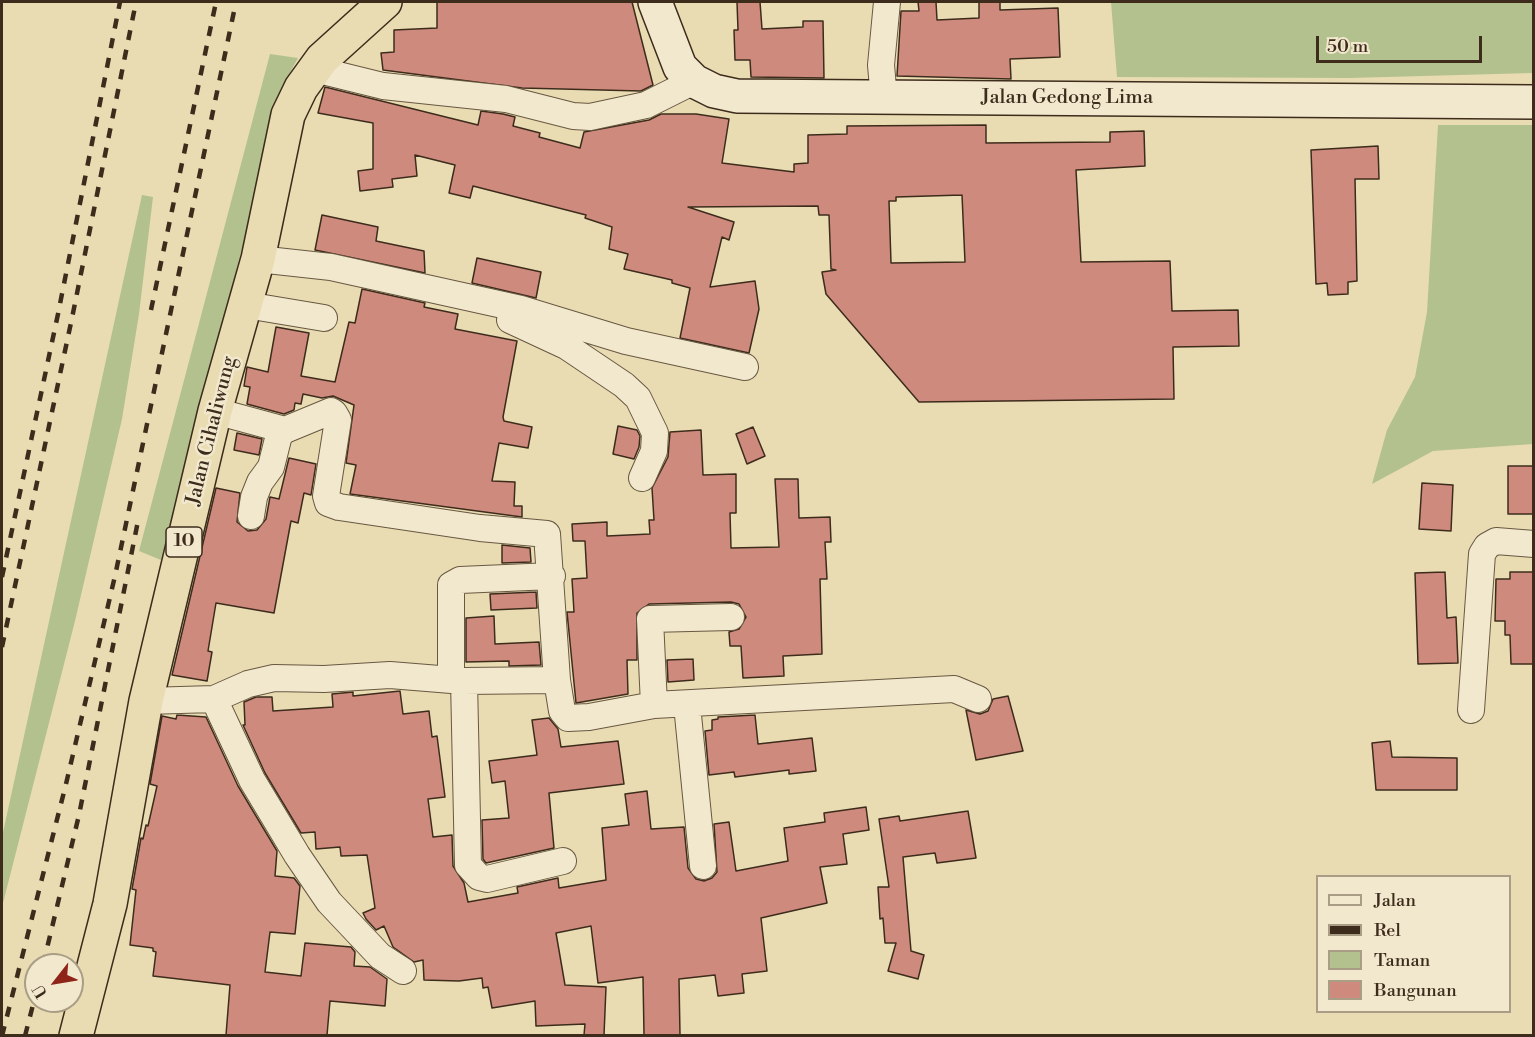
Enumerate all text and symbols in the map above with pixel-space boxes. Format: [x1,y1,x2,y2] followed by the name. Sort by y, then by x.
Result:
[1319,24,1486,62] scale bar
[1327,35,1368,58] text: 50 m
[981,86,1153,110] street label: Jalan Gedong Lima
[182,354,242,508] street label: Jalan Cihaliwung
[166,527,202,557] road number: 10
[1316,875,1511,1013] legend
[1374,889,1416,912] text: Jalan
[1374,919,1401,942] text: Rel
[1374,949,1430,972] text: Taman
[24,953,84,1013] north arrow
[1374,979,1457,1002] text: Bangunan
[29,981,52,1002] text: U

